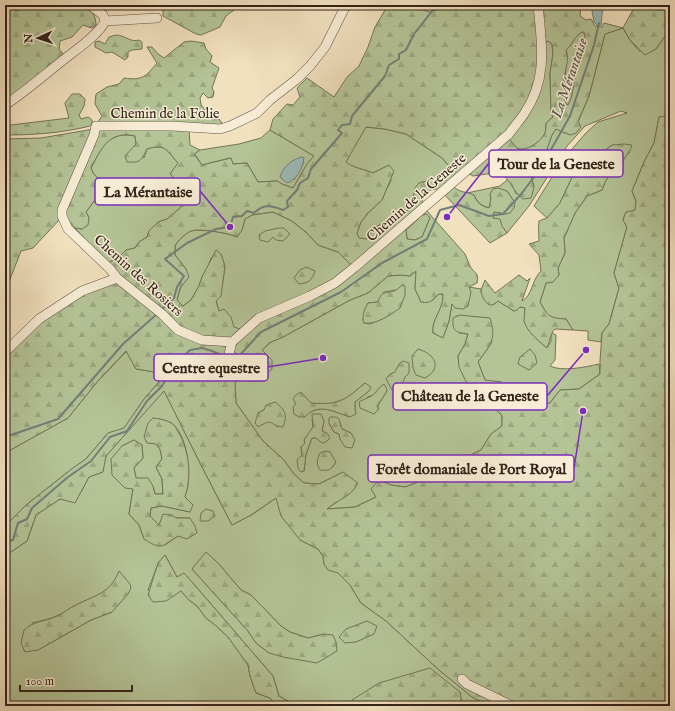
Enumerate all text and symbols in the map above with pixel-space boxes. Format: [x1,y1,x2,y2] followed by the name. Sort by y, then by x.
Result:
[18,18,58,58] north arrow
[22,33,36,45] text: N
[547,36,592,122] water label: La Mérantaise
[110,105,220,123] street label: Chemin de la Folie
[363,149,471,246] street label: Chemin de la Geneste
[489,150,623,177] callout: Tour de la Geneste
[496,155,615,174] text: Tour de la Geneste
[95,178,200,205] callout: La Mérantaise
[103,183,193,202] text: La Mérantaise
[90,231,187,321] street label: Chemin des Rosiers
[154,354,268,381] callout: Centre equestre
[162,359,260,378] text: Centre equestre
[393,383,547,410] callout: Château de la Geneste
[401,387,539,406] text: Château de la Geneste
[368,455,574,482] callout: Forêt domaniale de Port Royal
[376,460,567,479] text: Forêt domaniale de Port Royal
[20,667,132,693] scale bar
[26,674,54,689] text: 100 m

